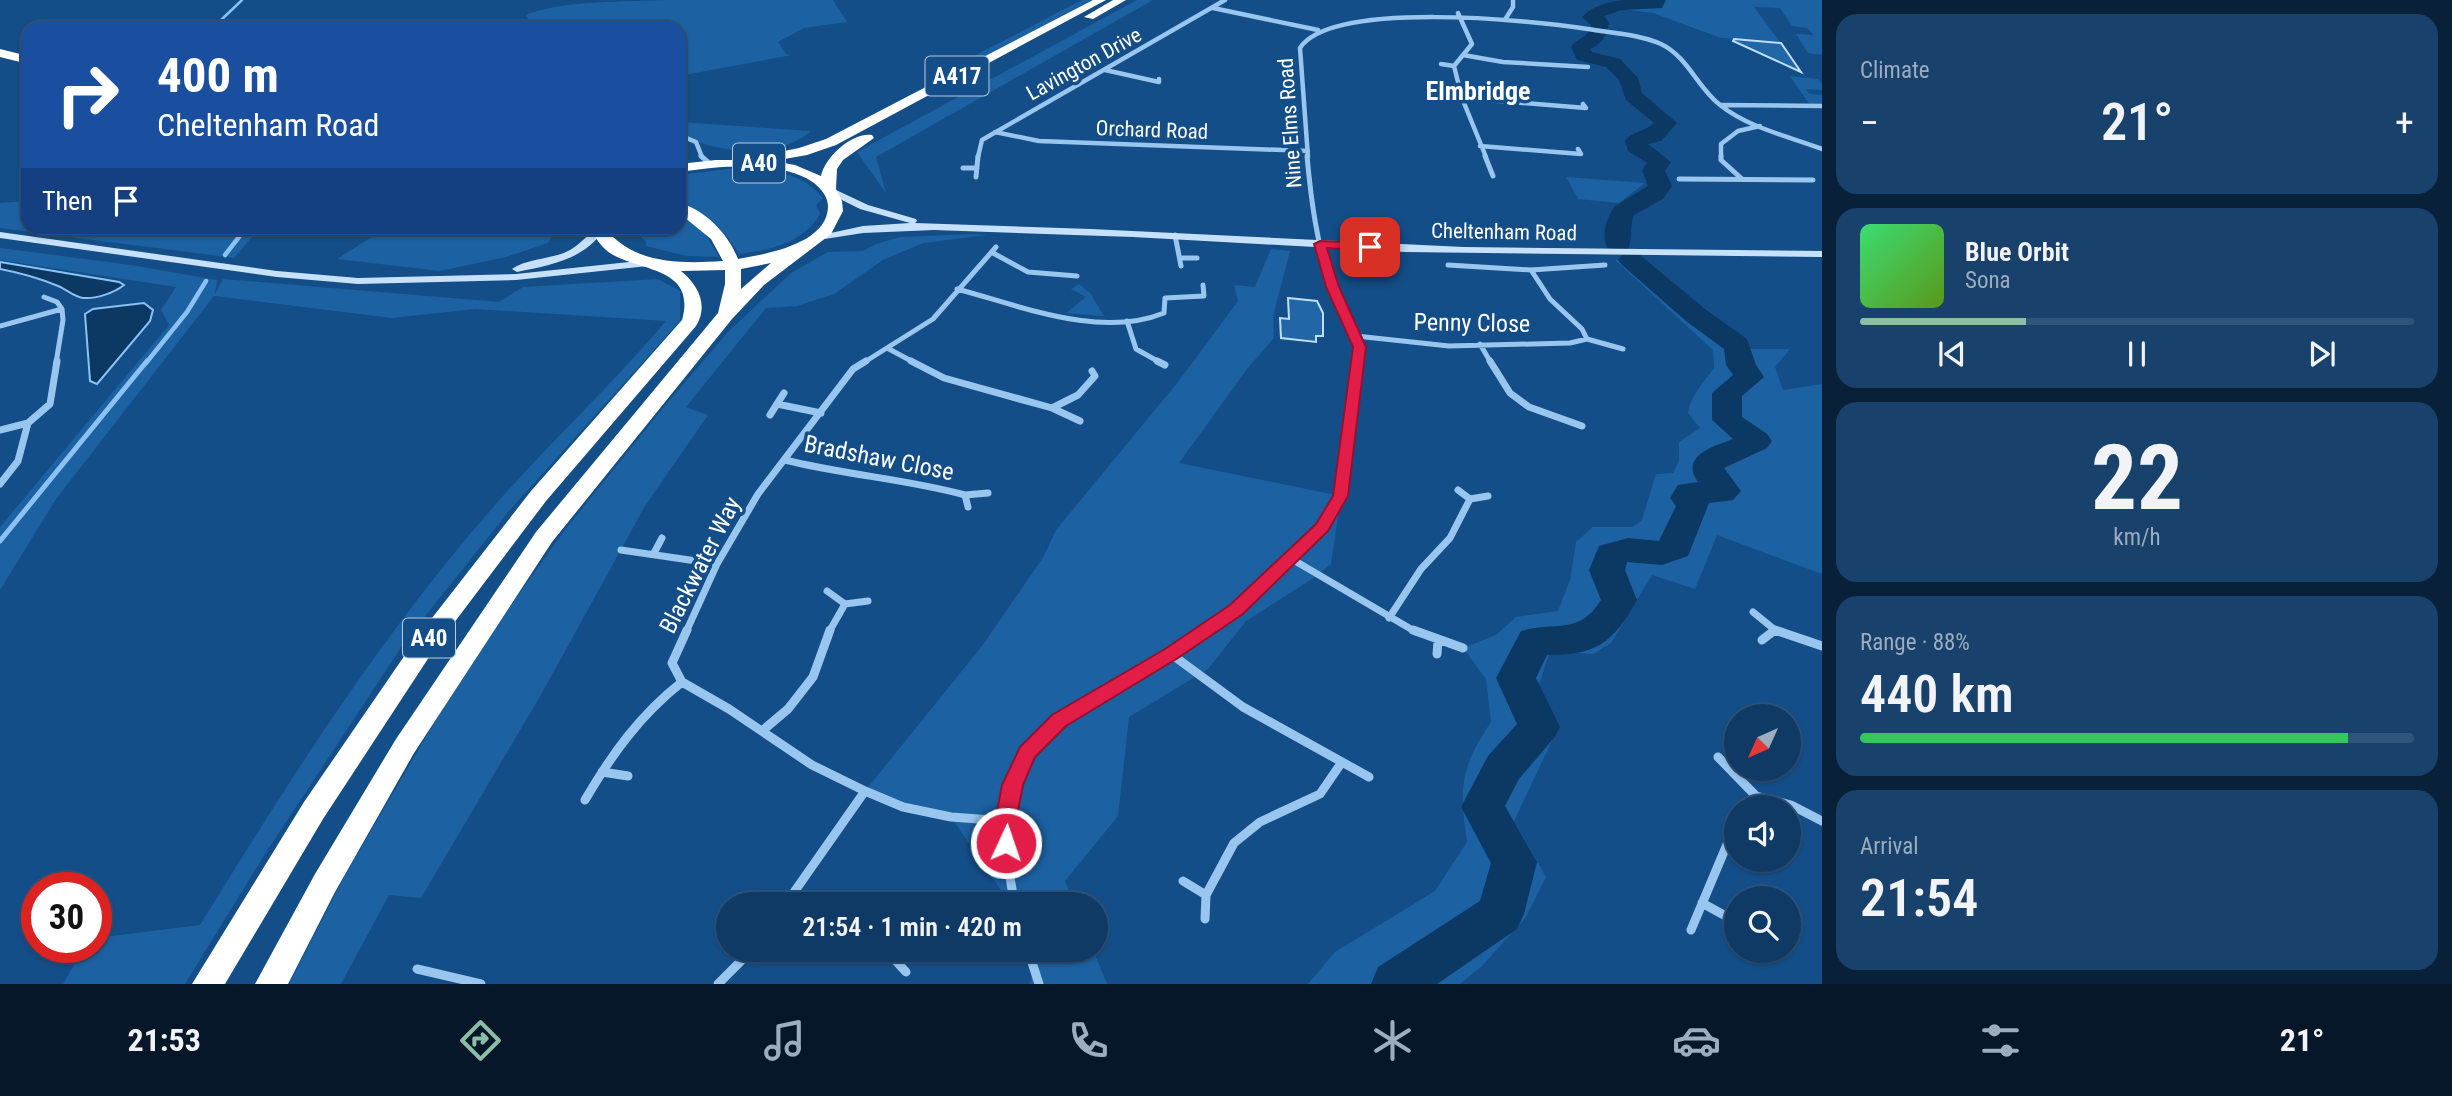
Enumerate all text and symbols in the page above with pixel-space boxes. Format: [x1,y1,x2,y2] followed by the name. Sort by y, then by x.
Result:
[1022,22,1146,105] street label: Lavington Drive
[157,47,279,104] text: 400 m
[42,49,133,140] icon: right
[926,57,988,96] road number: A417
[1273,57,1307,189] street label: Nine Elms Road
[1860,57,1930,84] text: Climate
[1425,76,1531,106] district label: Elmbridge
[2101,92,2173,153] text: 21°
[1860,101,1879,145] text: −
[2395,101,2414,145] text: +
[157,106,379,144] text: Cheltenham Road
[1095,116,1209,144] street label: Orchard Road
[733,144,785,182] road number: A40
[107,182,145,220] icon: arrive
[42,186,93,216] text: Then
[1340,217,1400,277] pin
[1431,219,1577,245] street label: Cheltenham Road
[1351,228,1389,266] icon: arrive
[1965,237,2069,267] text: Blue Orbit
[1965,267,2011,294] text: Sona
[1414,308,1530,338] street label: Penny Close
[1933,335,1971,373] icon: previous
[2118,335,2156,373] icon: pause
[2303,335,2341,373] icon: next
[2091,425,2183,531] text: 22
[802,430,956,486] street label: Bradshaw Close
[654,492,746,638] street label: Blackwater Way
[2113,524,2161,551] text: km/h
[403,618,455,658] road number: A40
[1860,629,1970,656] text: Range · 88%
[1860,664,2014,725] text: 440 km
[1724,704,1801,780] north arrow
[1724,704,1801,963] map controls
[1724,795,1801,872] button: sound
[969,806,1043,880] position arrow
[1860,833,1919,860] text: Arrival
[1860,868,1978,929] text: 21:54
[21,872,112,963] speed limit sign: 30
[1724,886,1801,963] button: search
[802,912,1022,942] text: 21:54 · 1 min · 420 m
[456,1016,505,1065] icon: directions
[760,1016,809,1065] icon: music
[1064,1016,1113,1065] icon: phone
[1368,1016,1417,1065] icon: climate
[1672,1016,1721,1065] icon: car
[1976,1016,2025,1065] icon: filters
[127,1021,201,1059] text: 21:53
[2280,1021,2324,1059] text: 21°

